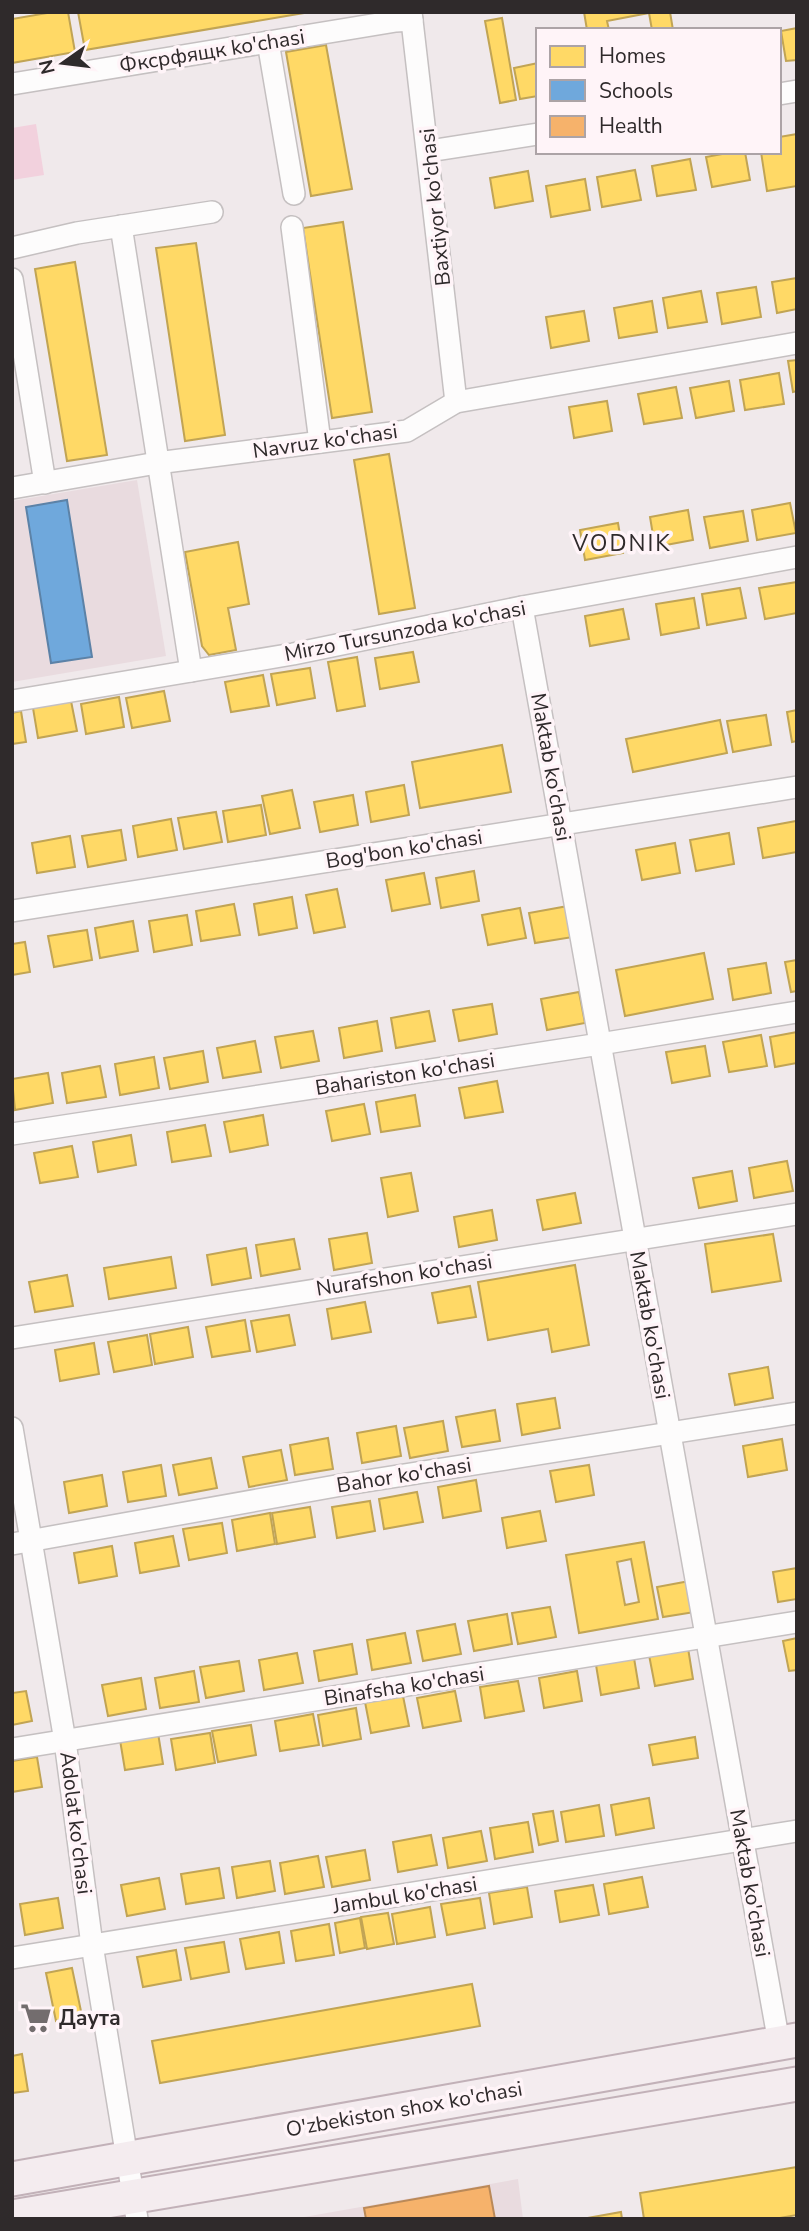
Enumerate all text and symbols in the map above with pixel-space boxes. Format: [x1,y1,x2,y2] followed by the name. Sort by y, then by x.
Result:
[117,23,307,79] street label: Фксрфящк ko'chasi
[28,28,98,98] north arrow
[536,28,781,154] legend
[599,42,666,70] text: Homes
[33,57,62,77] text: N
[599,77,673,105] text: Schools
[599,112,663,140] text: Health
[413,127,457,287] street label: Baxtiyor ko'chasi
[251,417,399,465] street label: Navruz ko'chasi
[571,528,672,559] district label: VODNIK
[282,594,528,668] street label: Mirzo Tursunzoda ko'chasi
[524,691,578,843] street label: Maktab ko'chasi
[324,823,484,875] street label: Bog'bon ko'chasi
[313,1046,497,1102] street label: Bahariston ko'chasi
[314,1247,494,1303] street label: Nurafshon ko'chasi
[623,1249,677,1401] street label: Maktab ko'chasi
[335,1451,473,1499] street label: Bahor ko'chasi
[322,1660,486,1712] street label: Binafsha ko'chasi
[53,1750,99,1896] street label: Adolat ko'chasi
[723,1807,777,1959] street label: Maktab ko'chasi
[330,1870,479,1920] street label: Jambul ko'chasi
[19,2001,53,2035] supermarket icon: Даута
[59,2004,121,2032] place label: Даута
[284,2074,524,2144] street label: O'zbekiston shox ko'chasi

